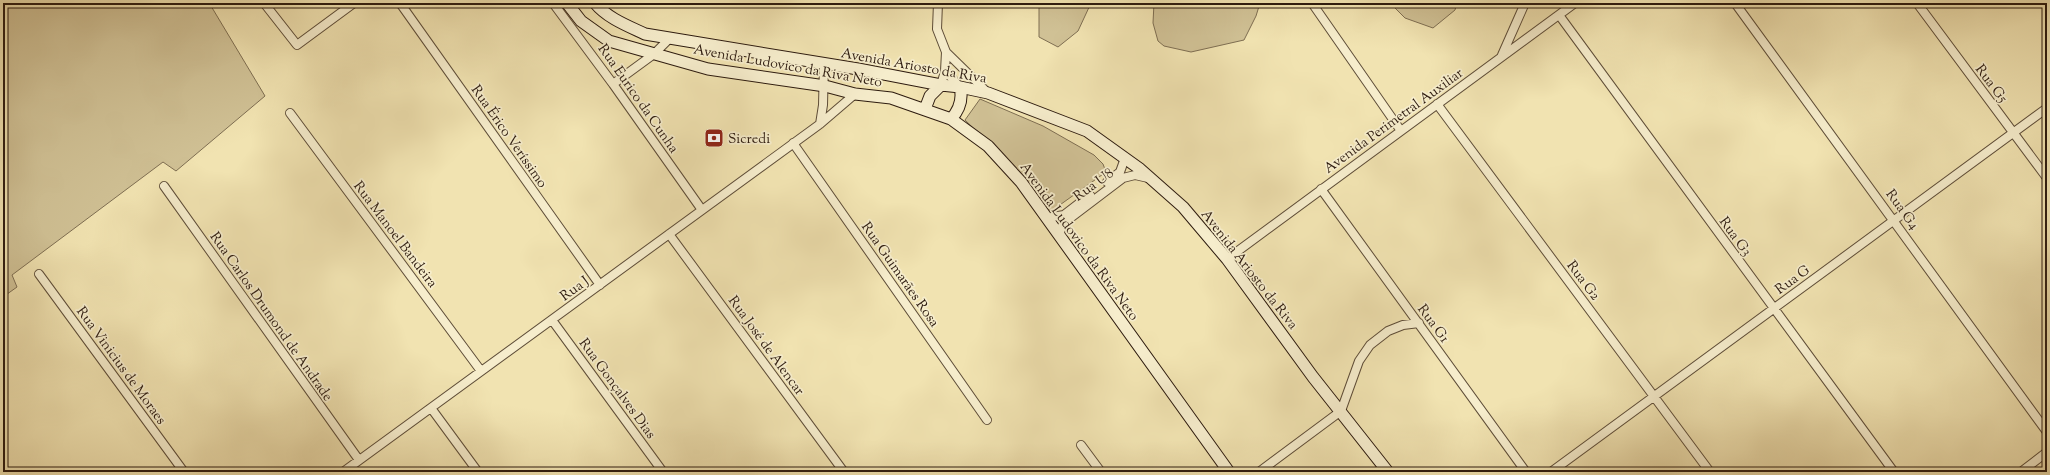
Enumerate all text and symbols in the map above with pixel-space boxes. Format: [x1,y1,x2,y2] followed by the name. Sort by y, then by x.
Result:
[592,40,683,158] street label: Rua Eurico da Cunha
[692,41,884,93] street label: Avenida Ludovico da Riva Neto
[839,44,989,90] street label: Avenida Ariosto da Riva
[1969,61,2012,108] street label: Rua G5
[1320,64,1469,179] street label: Avenida Perimetral Auxiliar
[465,82,552,193] street label: Rua Érico Veríssimo
[703,127,725,149] bank icon: Sicredi
[728,130,770,150] place label: Sicredi
[1014,159,1143,326] street label: Avenida Ludovico da Riva Neto
[1070,164,1118,207] street label: Rua U8
[348,178,442,293] street label: Rua Manoel Bandeira
[1880,186,1923,235] street label: Rua G4
[1195,206,1302,335] street label: Avenida Ariosto da Riva
[1713,213,1756,261] street label: Rua G3
[856,219,943,332] street label: Rua Guimarães Rosa
[204,228,337,406] street label: Rua Carlos Drumond de Andrade
[1561,257,1604,306] street label: Rua G2
[1772,261,1815,300] street label: Rua G
[557,272,594,307] street label: Rua J
[722,292,809,401] street label: Rua José de Alencar
[1412,301,1453,348] street label: Rua G1
[71,303,170,429] street label: Rua Vinicius de Moraes
[573,335,660,444] street label: Rua Gonçalves Dias

